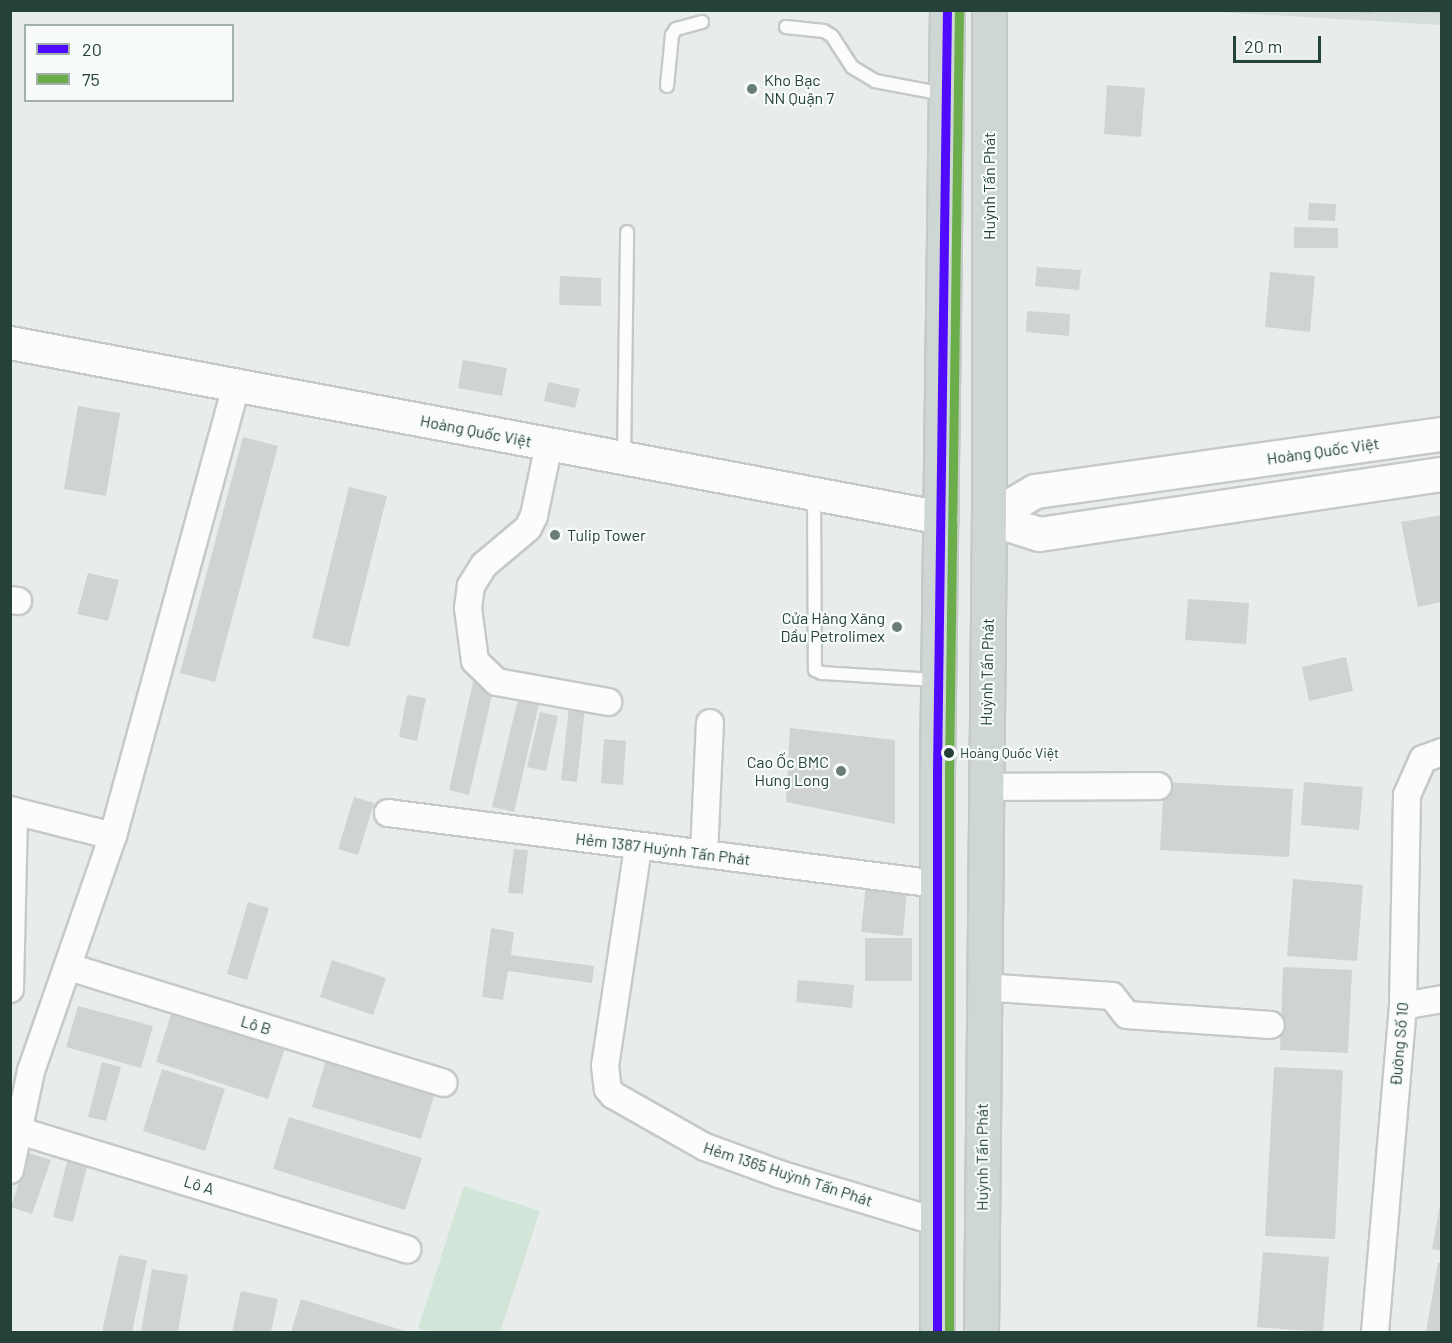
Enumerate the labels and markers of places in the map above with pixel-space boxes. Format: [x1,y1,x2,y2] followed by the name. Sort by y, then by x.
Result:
[764,70,834,108] place label: Kho Bạc NN Quận 7
[745,82,759,96] marker: Kho Bạc NN Quận 7
[567,525,646,545] place label: Tulip Tower
[548,528,562,542] marker: Tulip Tower
[781,608,885,646] place label: Cửa Hàng Xăng Dầu Petrolimex
[890,620,904,634] marker: Cửa Hàng Xăng Dầu Petrolimex
[960,745,1059,761] place label: Hoàng Quốc Việt
[943,747,955,759] marker: Hoàng Quốc Việt
[747,752,829,790] place label: Cao Ốc BMC Hưng Long
[834,764,848,778] marker: Cao Ốc BMC Hưng Long

